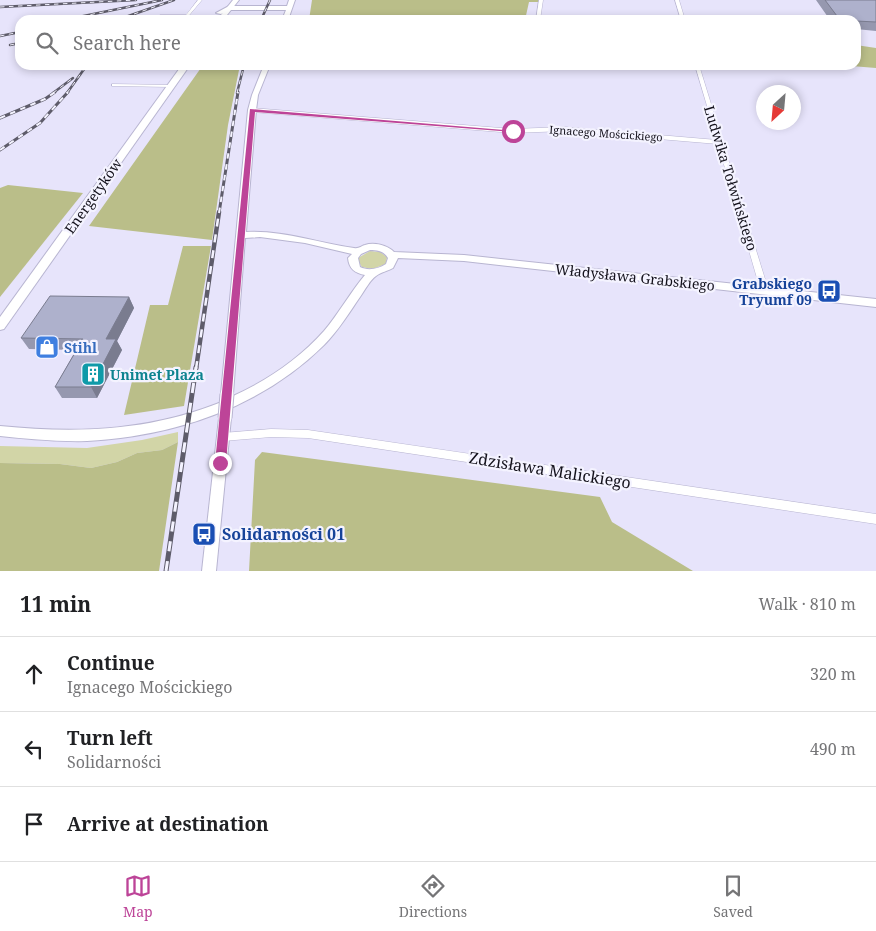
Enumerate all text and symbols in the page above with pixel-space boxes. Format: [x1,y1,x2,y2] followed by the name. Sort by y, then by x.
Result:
[15,15,861,70] search box
[33,29,61,57] icon: search
[73,30,181,56] text: Search here
[756,85,801,130] north arrow
[700,103,762,253] street label: Ludwika Tołwińskiego
[502,120,525,143] route start
[549,122,663,144] street label: Ignacego Mościckiego
[60,154,126,237] street label: Energetyków
[554,259,716,295] street label: Władysława Grabskiego
[732,274,812,309] place label: Grabskiego Tryumf 09
[816,278,842,304] bus stop icon: Grabskiego Tryumf 09
[34,334,60,360] shop icon: Stihl
[64,338,97,357] place label: Stihl
[80,361,106,387] building icon: Unimet Plaza
[110,365,204,384] place label: Unimet Plaza
[467,446,633,494] street label: Zdzisława Malickiego
[209,452,232,475] route end
[191,521,217,547] bus stop icon: Solidarności 01
[222,523,345,545] place label: Solidarności 01
[20,590,91,618] text: 11 min
[759,593,856,615] text: Walk · 810 m
[67,650,155,676] text: Continue
[20,660,48,688] icon: ahead
[810,663,856,685] text: 320 m
[67,676,232,698] text: Ignacego Mościckiego
[67,725,153,751] text: Turn left
[20,735,48,763] icon: left
[810,738,856,760] text: 490 m
[67,751,161,773] text: Solidarności
[20,810,48,838] icon: arrive
[67,811,269,837] text: Arrive at destination
[123,872,153,921] tab: Map
[399,872,467,921] tab: Directions
[713,872,753,921] tab: Saved

